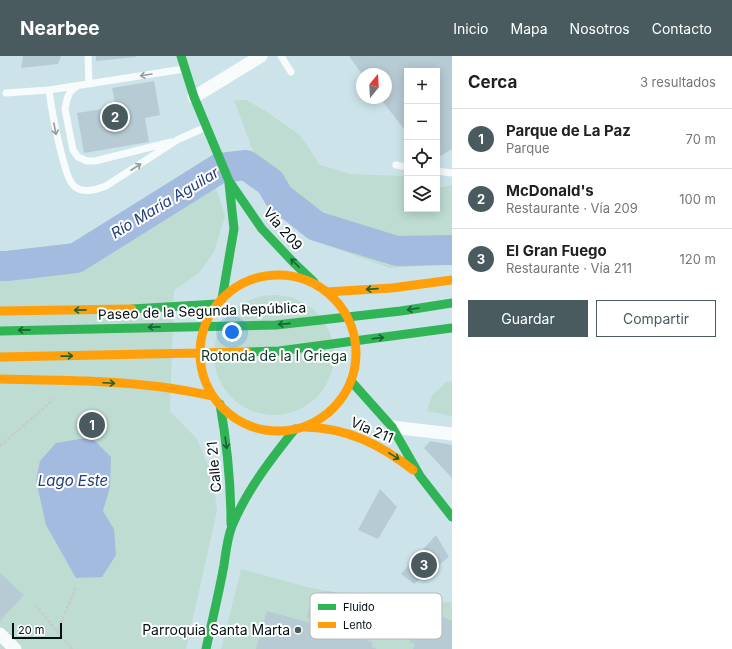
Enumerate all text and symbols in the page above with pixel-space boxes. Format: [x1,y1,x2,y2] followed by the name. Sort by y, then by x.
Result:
[20,17,100,40] text: Nearbee
[453,20,489,37] text: Inicio
[511,20,548,37] text: Mapa
[570,20,630,37] text: Nosotros
[652,20,712,37] text: Contacto
[356,68,392,104] north arrow
[404,68,440,212] map controls
[404,68,440,104] button: +
[140,71,153,79] one-way arrow
[468,72,517,92] text: Cerca
[640,74,716,90] text: 3 resultados
[102,102,128,132] pin: 2
[404,104,440,140] button: −
[506,121,631,140] text: Parque de La Paz
[52,122,60,135] one-way arrow
[478,131,484,147] text: 1
[686,131,716,147] text: 70 m
[404,140,440,176] button: locate
[506,140,550,156] text: Parque
[107,163,223,242] water label: Río María Aguilar
[130,163,141,171] one-way arrow
[404,176,440,212] button: layers
[506,181,594,200] text: McDonald's
[477,191,485,207] text: 2
[679,191,716,207] text: 100 m
[506,200,638,216] text: Restaurante · Vía 209
[260,204,306,253] street label: Vía 209
[506,241,607,260] text: El Gran Fuego
[477,251,485,267] text: 3
[680,251,716,267] text: 120 m
[290,258,300,268] one-way arrow
[506,260,632,276] text: Restaurante · Vía 211
[365,286,378,293] one-way arrow
[98,298,306,323] street label: Paseo de la Segunda República
[468,300,588,337] button: Guardar
[596,300,716,337] button: Compartir
[407,305,420,313] one-way arrow
[74,307,87,314] one-way arrow
[278,320,291,328] one-way arrow
[222,322,242,342] your location
[148,323,161,331] one-way arrow
[18,326,31,334] one-way arrow
[371,334,384,342] one-way arrow
[201,347,347,364] park label: Rotonda de la I Griega
[60,352,73,360] one-way arrow
[102,379,115,386] one-way arrow
[79,410,105,440] pin: 1
[348,413,396,446] street label: Vía 211
[222,436,230,449] one-way arrow
[203,441,224,493] street label: Calle 21
[388,452,400,460] one-way arrow
[38,471,108,490] water label: Lago Este
[411,550,437,580] pin: 3
[310,593,442,639] legend
[343,600,375,614] text: Fluido
[343,618,373,632] text: Lento
[12,621,62,640] scale bar
[142,621,290,638] place label: Parroquia Santa Marta
[18,623,44,637] text: 20 m
[293,625,303,635] marker: Parroquia Santa Marta

